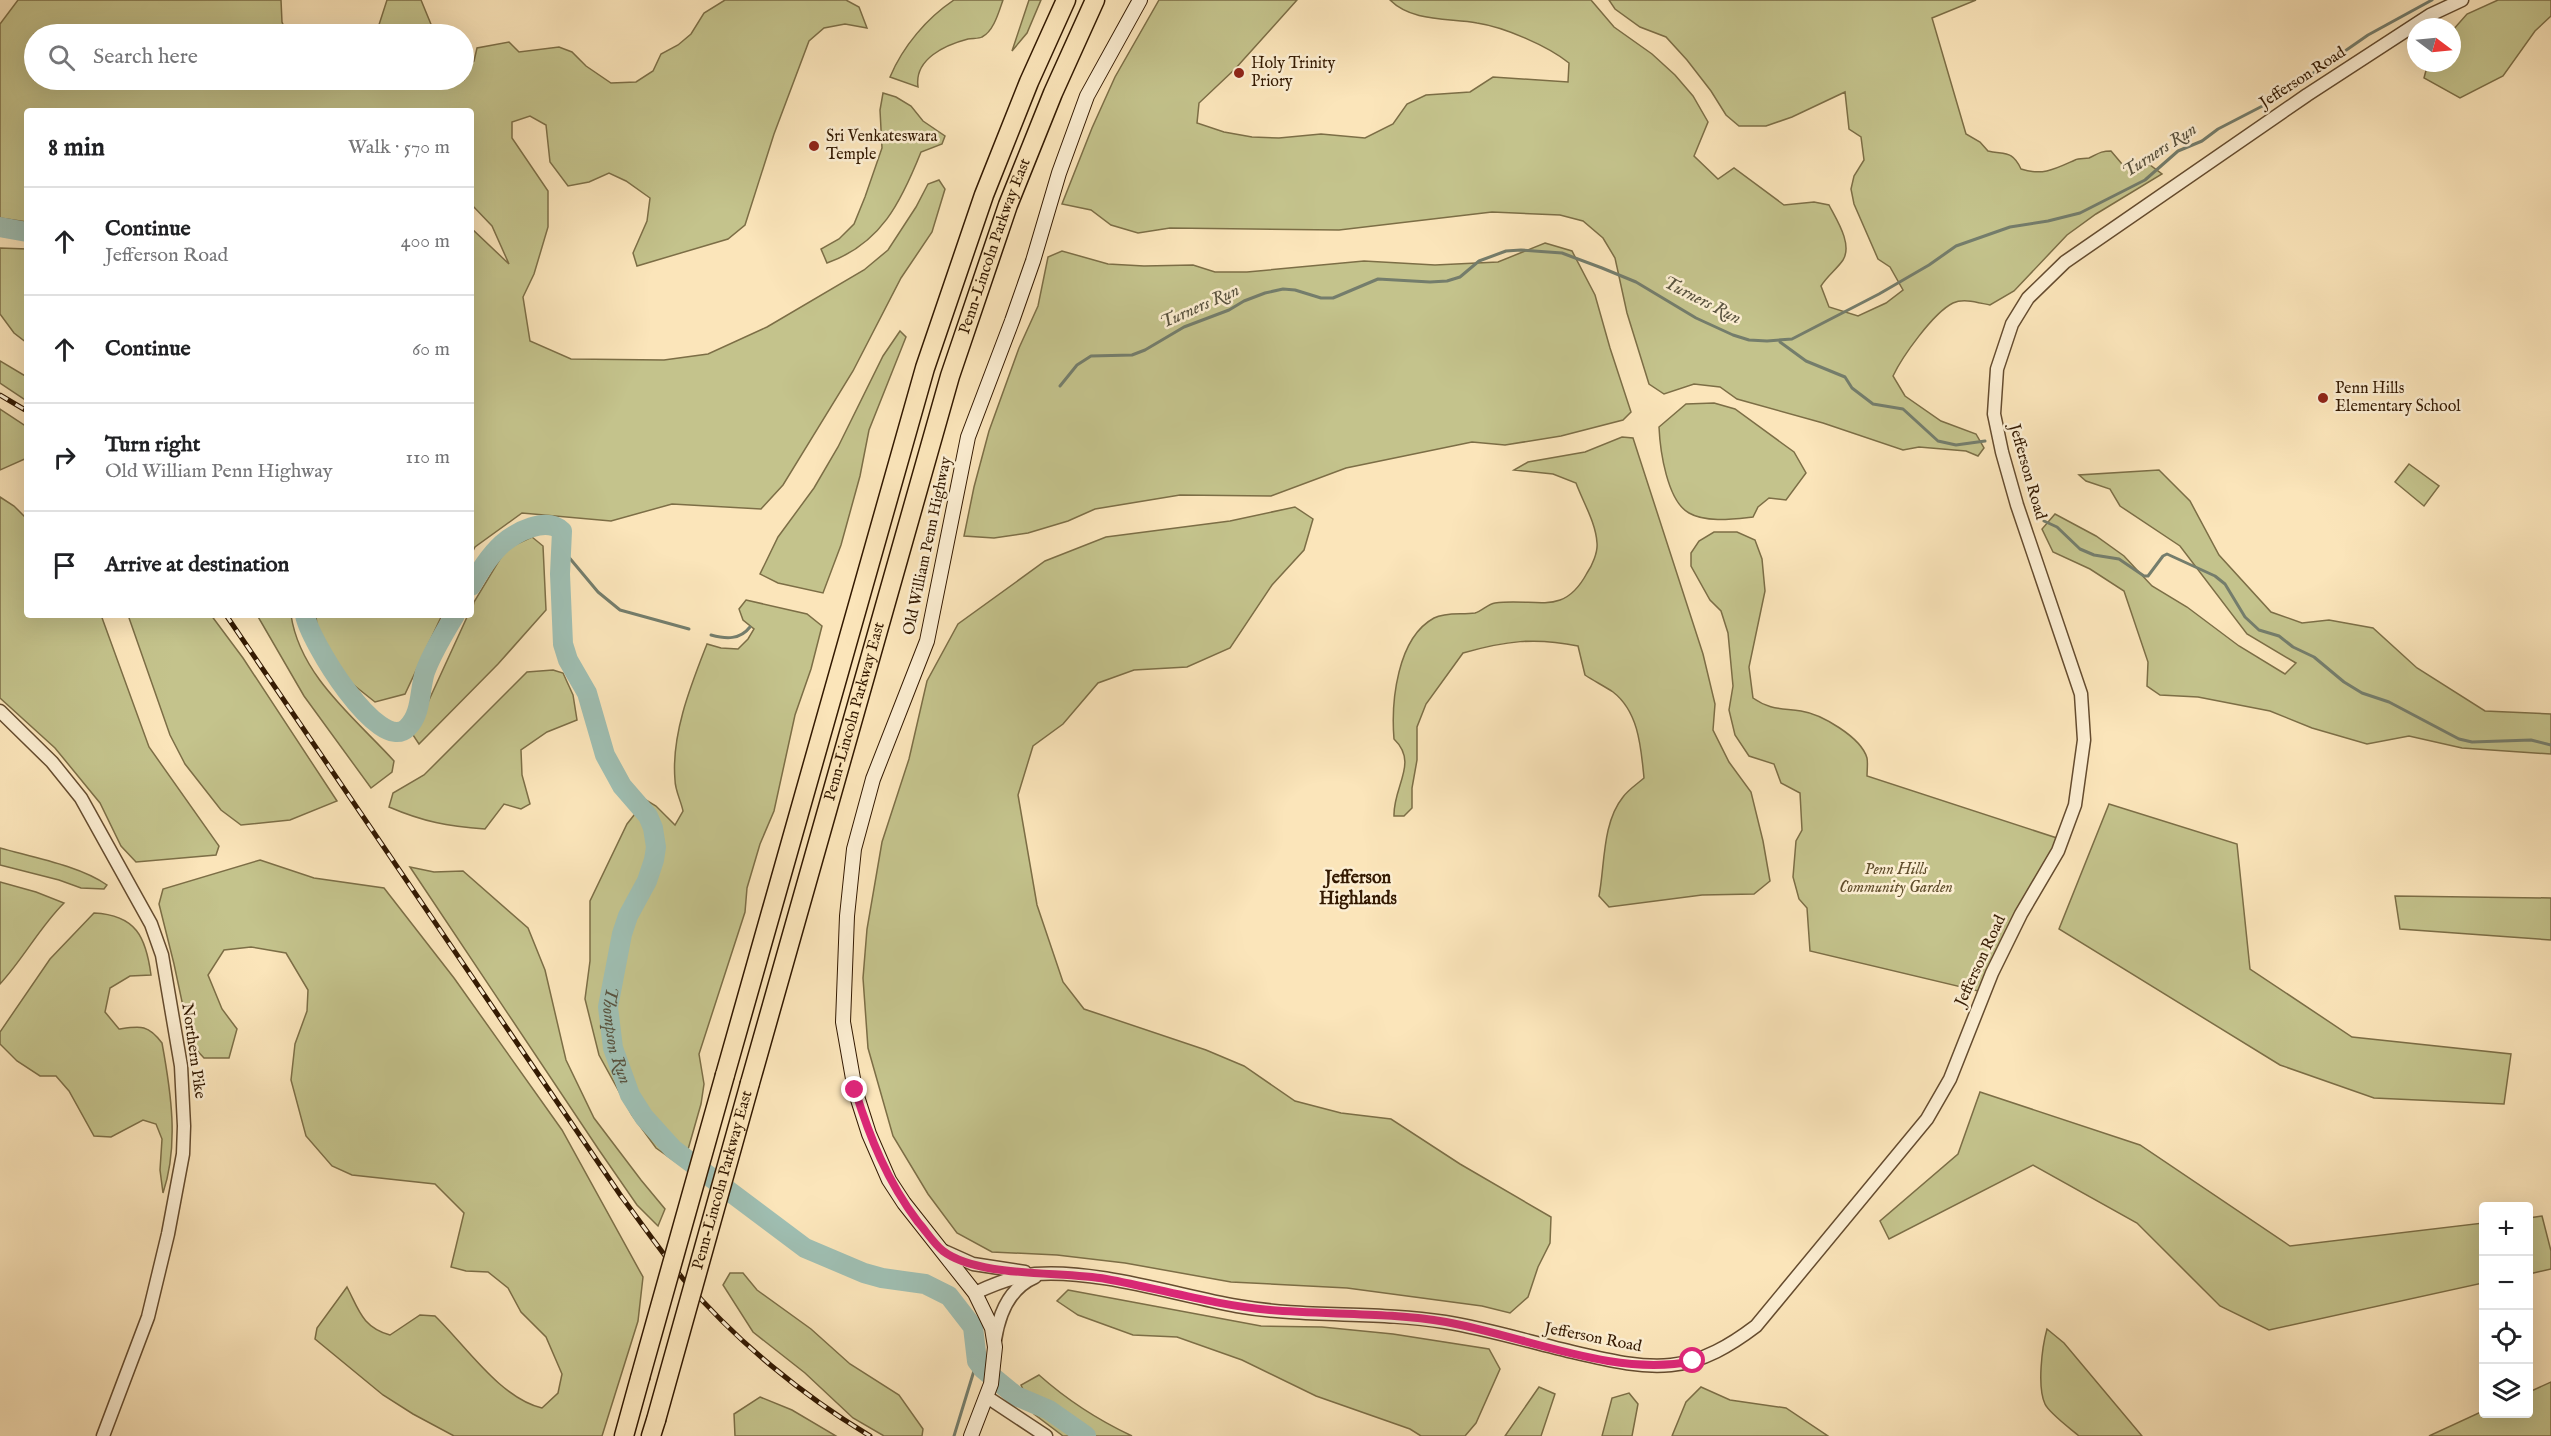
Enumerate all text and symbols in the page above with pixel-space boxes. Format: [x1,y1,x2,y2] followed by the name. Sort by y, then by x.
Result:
[2407,18,2461,72] north arrow
[24,24,474,90] search box
[45,41,78,74] icon: search
[93,43,198,71] text: Search here
[2255,43,2350,114] street label: Jefferson Road
[1251,54,1335,92] place label: Holy Trinity Priory
[1232,66,1246,80] marker: Holy Trinity Priory
[2118,118,2202,184] water label: Turners Run
[826,127,938,165] place label: Sri Venkateswara Temple
[48,131,105,164] text: 8 min
[348,135,450,160] text: Walk · 570 m
[807,139,821,153] marker: Sri Venkateswara Temple
[955,155,1036,337] street label: Penn-Lincoln Parkway East
[105,215,191,243] text: Continue
[48,225,81,258] icon: ahead
[401,229,450,254] text: 400 m
[105,243,228,268] text: Jefferson Road
[1659,272,1745,330] water label: Turners Run
[1157,279,1243,335] water label: Turners Run
[48,333,81,366] icon: ahead
[105,335,191,363] text: Continue
[412,337,450,362] text: 60 m
[2335,379,2461,417] place label: Penn Hills Elementary School
[2316,391,2330,405] marker: Penn Hills Elementary School
[2003,420,2050,523] street label: Jefferson Road
[105,431,200,459] text: Turn right
[48,441,81,474] icon: right
[406,445,450,470] text: 110 m
[899,455,957,637] street label: Old William Penn Highway
[105,459,332,484] text: Old William Penn Highway
[48,549,81,582] icon: arrive
[105,551,289,579] text: Arrive at destination
[820,619,890,803] street label: Penn-Lincoln Parkway East
[1839,860,1953,898] park label: Penn Hills Community Garden
[1319,867,1398,911] district label: Jefferson Highlands
[1950,912,2011,1012] street label: Jefferson Road
[597,984,637,1087] water label: Thompson Run
[176,1002,210,1100] street label: Northern Pike
[841,1076,867,1102] route end
[688,1088,758,1272] street label: Penn-Lincoln Parkway East
[2479,1202,2533,1418] map controls
[2479,1202,2533,1256] button: +
[2479,1256,2533,1310] button: −
[2479,1310,2533,1364] button: locate
[1541,1318,1644,1357] street label: Jefferson Road
[1679,1347,1705,1373] route start
[2479,1364,2533,1418] button: layers

